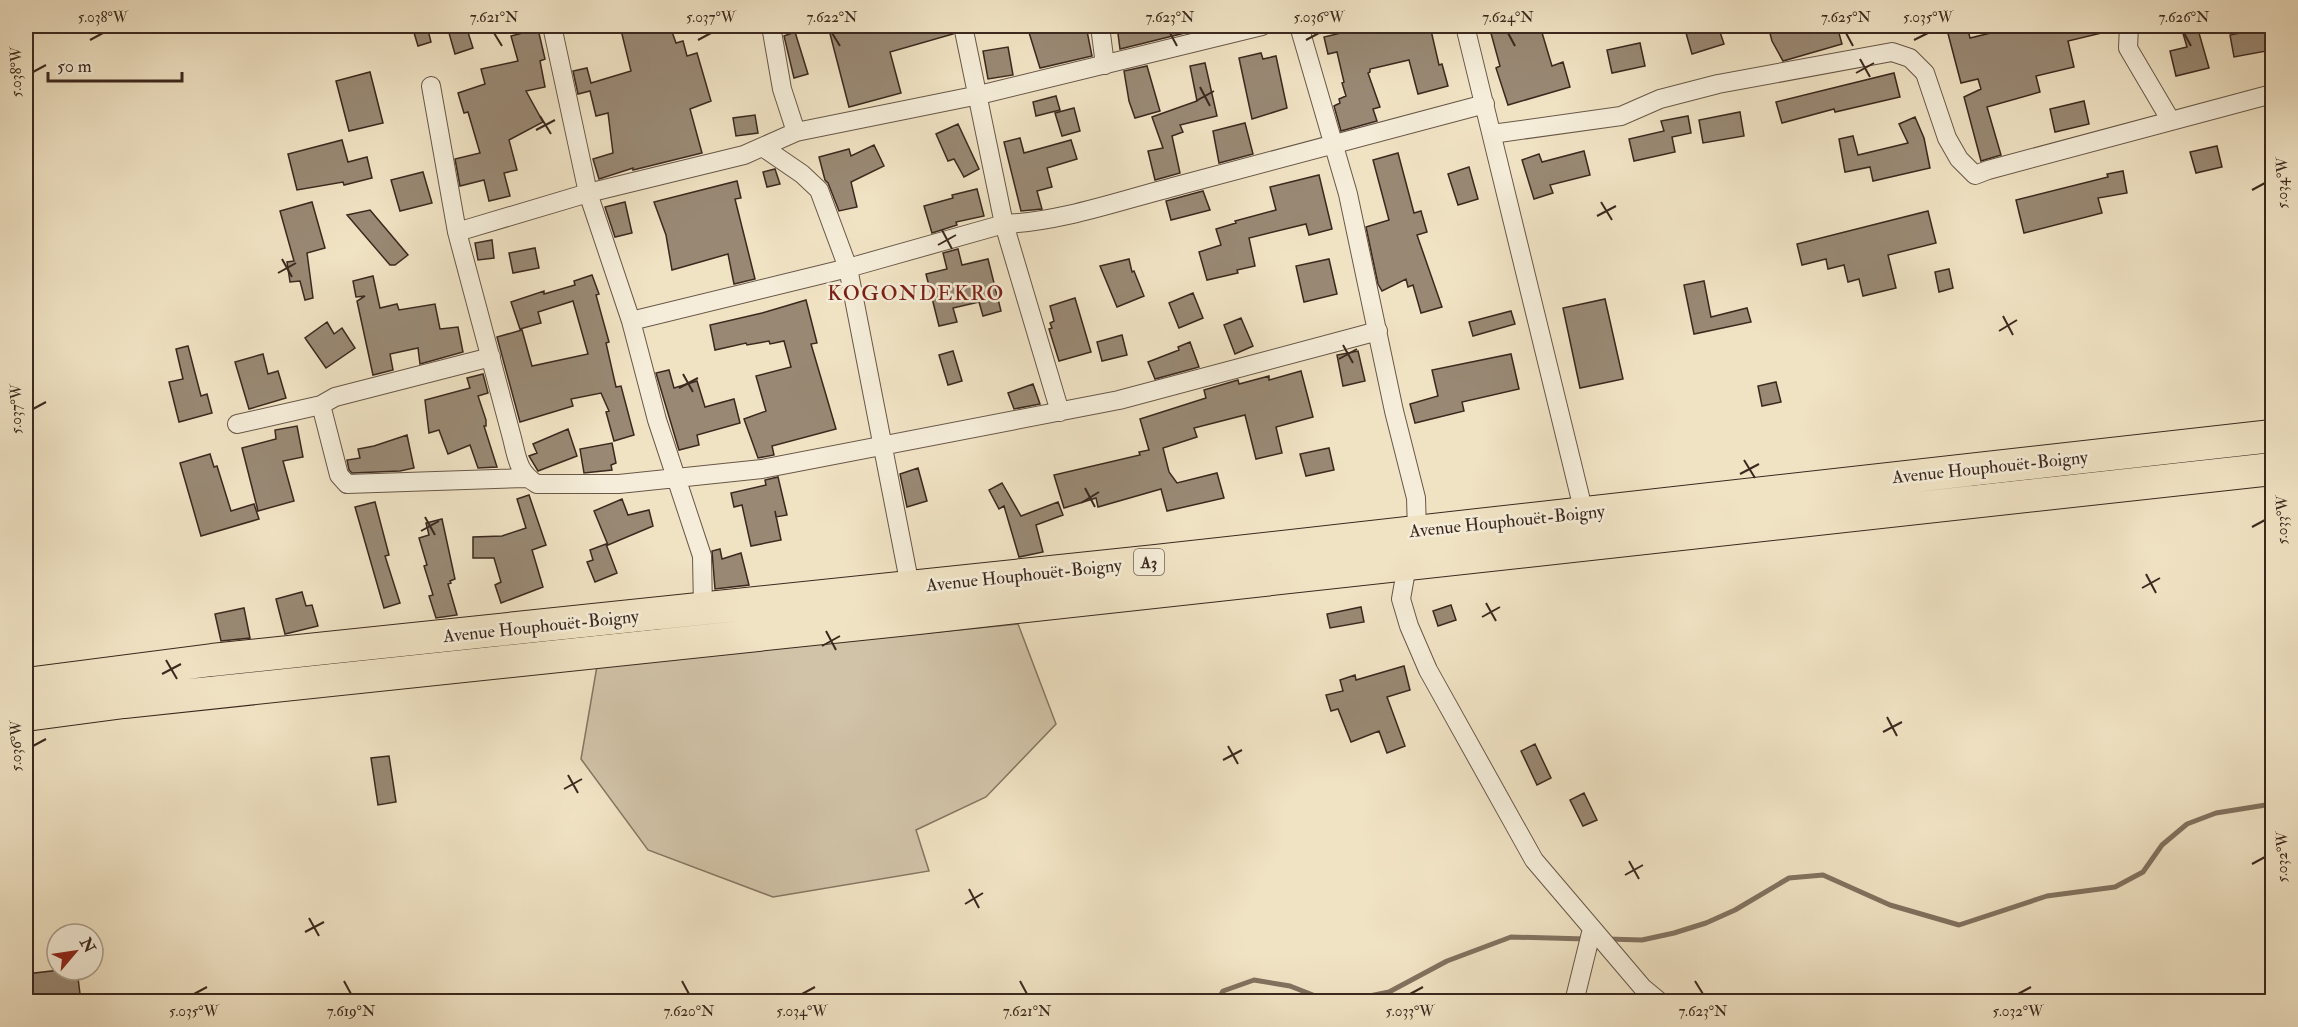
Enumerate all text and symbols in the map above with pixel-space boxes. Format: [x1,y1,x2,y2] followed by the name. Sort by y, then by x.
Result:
[78,8,129,27] text: 5.038°W
[470,8,519,27] text: 7.621°N
[686,8,737,27] text: 5.037°W
[807,8,858,27] text: 7.622°N
[1145,8,1195,27] text: 7.623°N
[1294,8,1345,27] text: 5.036°W
[1482,8,1534,27] text: 7.624°N
[1821,8,1872,27] text: 7.625°N
[1903,8,1954,27] text: 5.035°W
[2159,8,2210,27] text: 7.626°N
[48,45,182,83] scale bar
[7,46,26,97] text: 5.038°W
[57,55,92,78] text: 50 m
[2273,157,2292,209] text: 5.034°W
[827,280,1005,307] district label: KOGONDEKRO
[7,383,26,434] text: 5.037°W
[1890,446,2090,489] street label: Avenue Houphouët-Boigny
[2273,495,2292,545] text: 5.033°W
[1407,500,1607,543] street label: Avenue Houphouët-Boigny
[1134,549,1164,575] road number: A3
[924,554,1124,597] street label: Avenue Houphouët-Boigny
[441,605,641,648] street label: Avenue Houphouët-Boigny
[7,720,26,771] text: 5.036°W
[2273,831,2292,882] text: 5.032°W
[45,922,105,982] north arrow
[75,933,100,957] text: N
[169,1002,220,1021] text: 5.035°W
[327,1002,376,1021] text: 7.619°N
[663,1002,715,1021] text: 7.620°N
[776,1002,828,1021] text: 5.034°W
[1003,1002,1052,1021] text: 7.621°N
[1385,1002,1435,1021] text: 5.033°W
[1678,1002,1728,1021] text: 7.623°N
[1993,1002,2044,1021] text: 5.032°W

